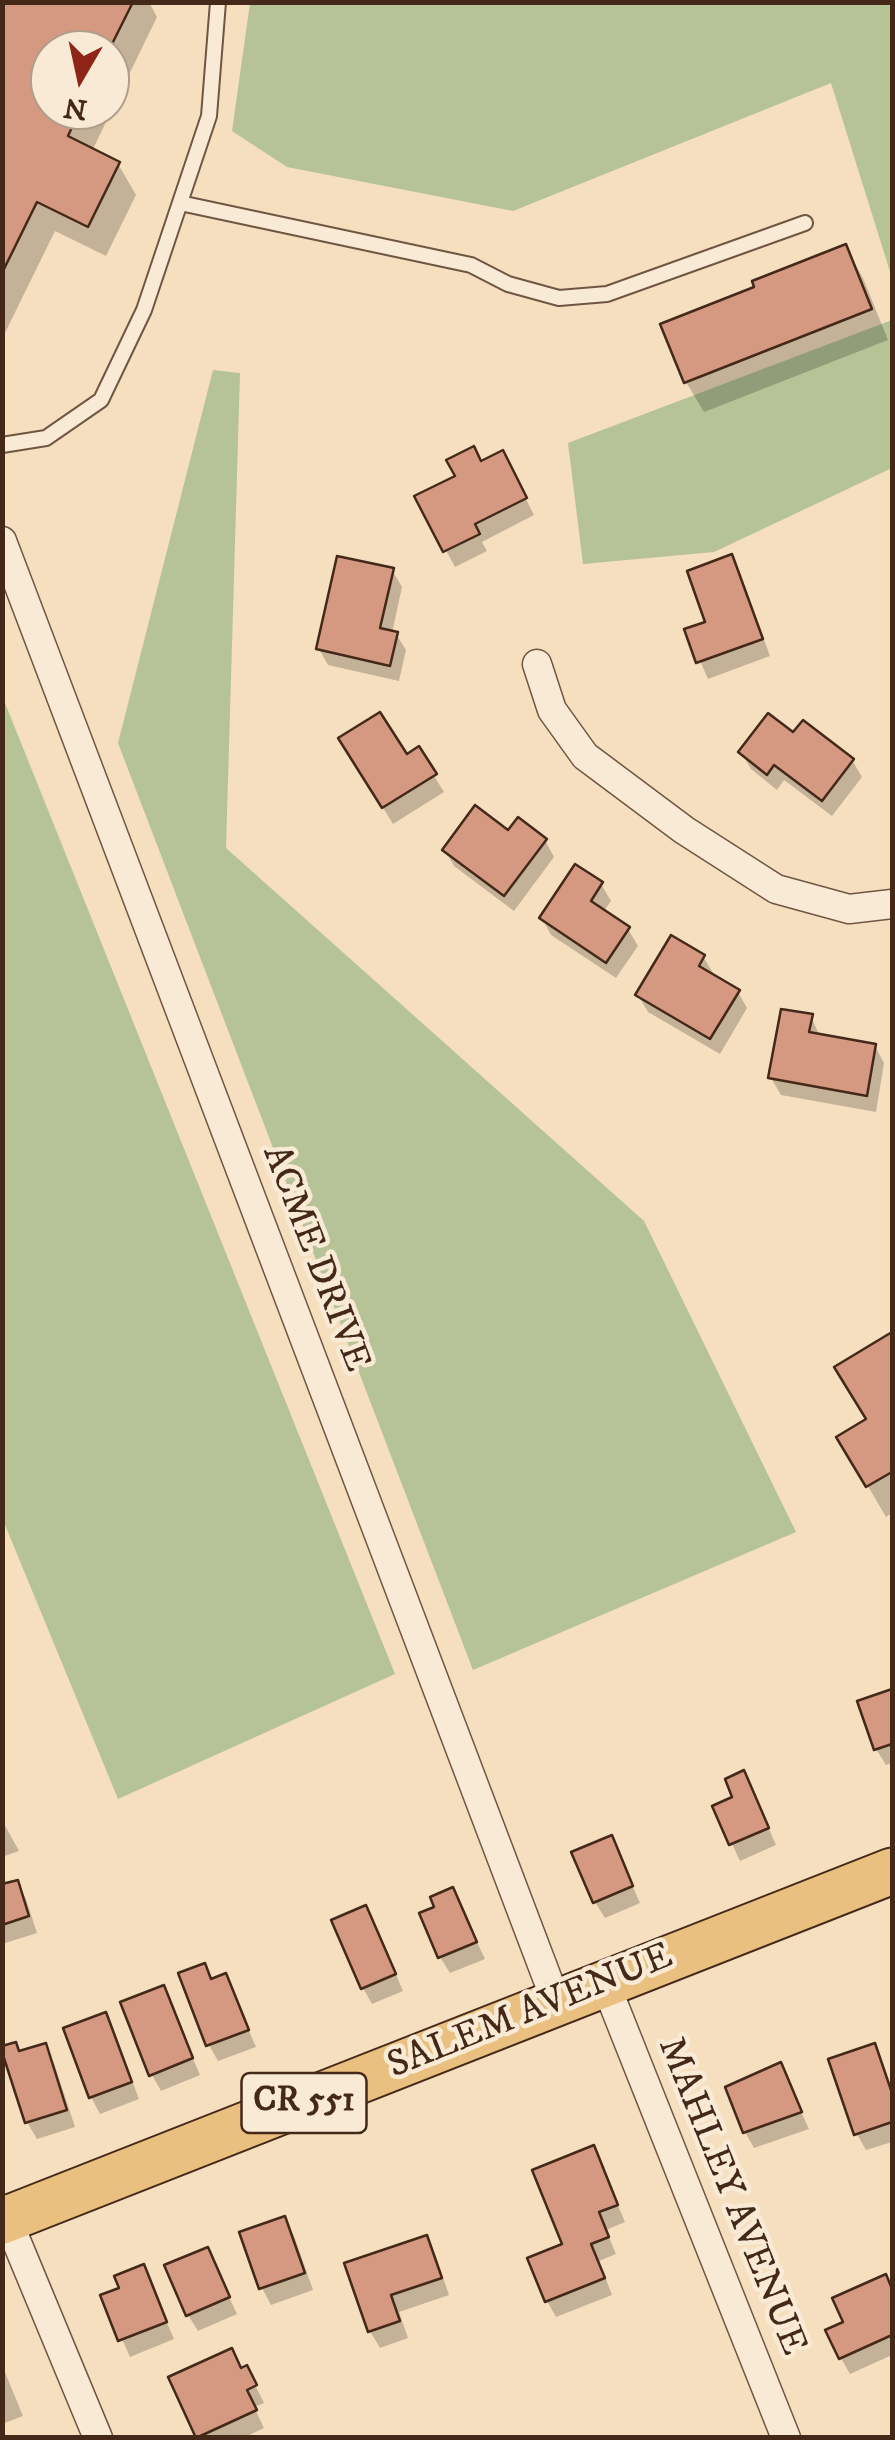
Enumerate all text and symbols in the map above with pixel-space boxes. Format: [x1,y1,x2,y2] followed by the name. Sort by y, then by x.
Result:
[30,30,130,130] north arrow
[61,89,90,127] text: N
[250,1139,378,1379] street label: ACME DRIVE
[382,1935,680,2091] street label: SALEM AVENUE
[645,2031,815,2363] street label: MAHLEY AVENUE
[242,2073,366,2133] road number: CR 551

